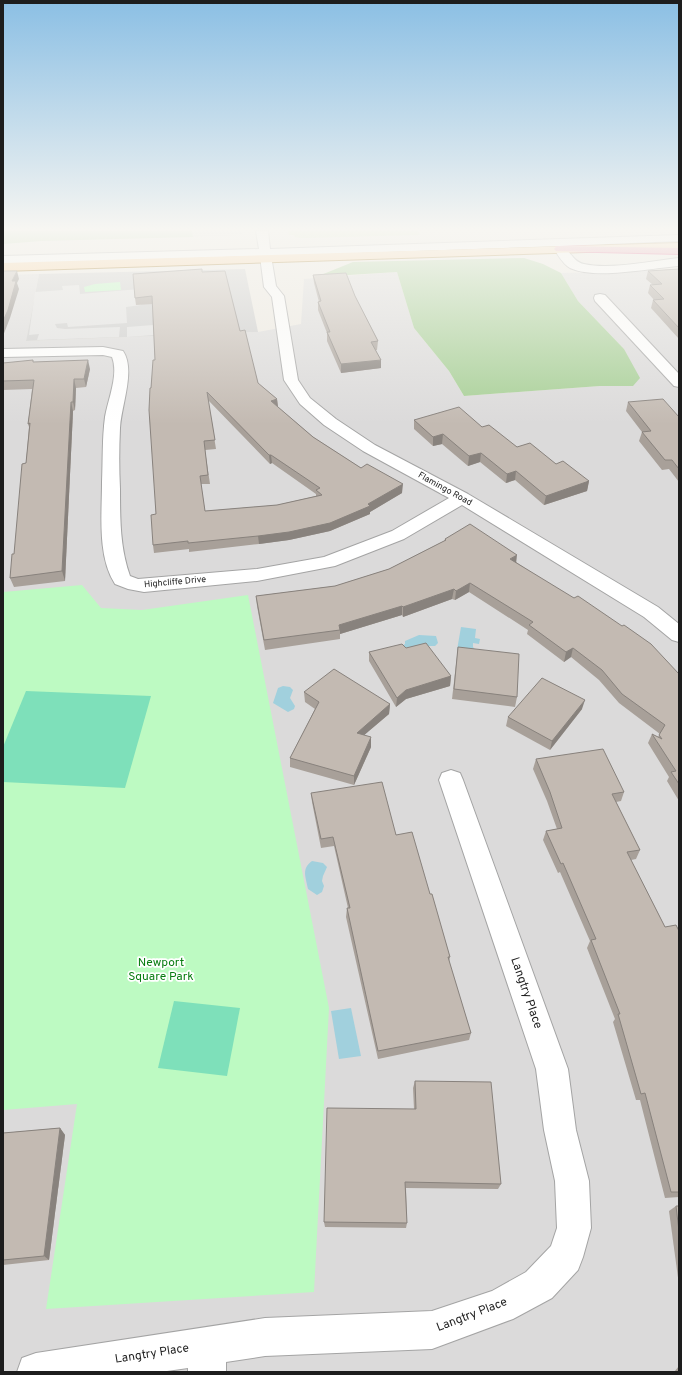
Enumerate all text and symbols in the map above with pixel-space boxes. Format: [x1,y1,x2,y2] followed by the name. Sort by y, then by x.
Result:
[416,470,474,508] street label: Flamingo Road
[143,574,207,590] street label: Highcliffe Drive
[128,955,194,985] park label: Newport Square Park
[506,955,546,1031] street label: Langtry Place
[434,1294,510,1336] street label: Langtry Place
[114,1340,190,1368] street label: Langtry Place

